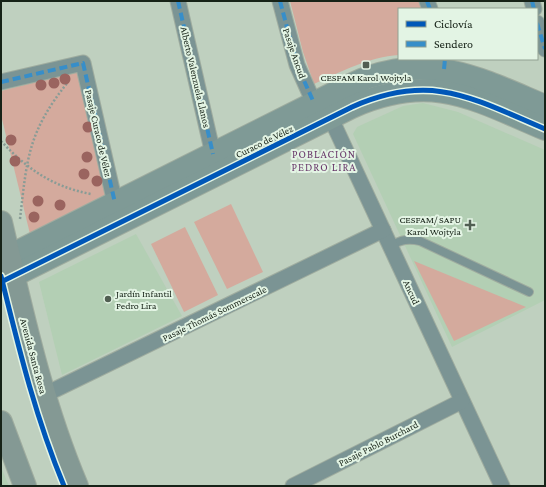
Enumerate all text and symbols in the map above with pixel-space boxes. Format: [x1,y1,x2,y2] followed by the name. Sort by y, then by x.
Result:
[398,8,538,60] legend
[434,17,473,31] text: Ciclovía
[179,26,213,129] street label: Alberto Valenzuela Llanos
[280,27,309,81] street label: Pasaje Ancud
[434,37,473,51] text: Sendero
[361,60,371,70] marker: CESFAM Karol Wojtyla
[321,72,412,84] place label: CESFAM Karol Wojtyla
[82,88,114,178] street label: Pasaje Curaco de Vélez
[234,123,295,160] street label: Curaco de Vélez
[291,148,357,173] district label: POBLACIÓN PEDRO LIRA
[399,214,462,238] place label: CESFAM/ SAPU Karol Wojtyla
[464,219,476,231] marker: CESFAM/ SAPU Karol Wojtyla
[401,278,422,307] street label: Ancud
[160,283,269,344] street label: Pasaje Thomás Sommerscale
[115,288,172,311] place label: Jardín Infantil Pedro Lira
[103,294,113,304] marker: Jardín Infantil Pedro Lira
[18,317,49,395] street label: Avenida Santa Rosa
[337,418,421,469] street label: Pasaje Pablo Burchard

